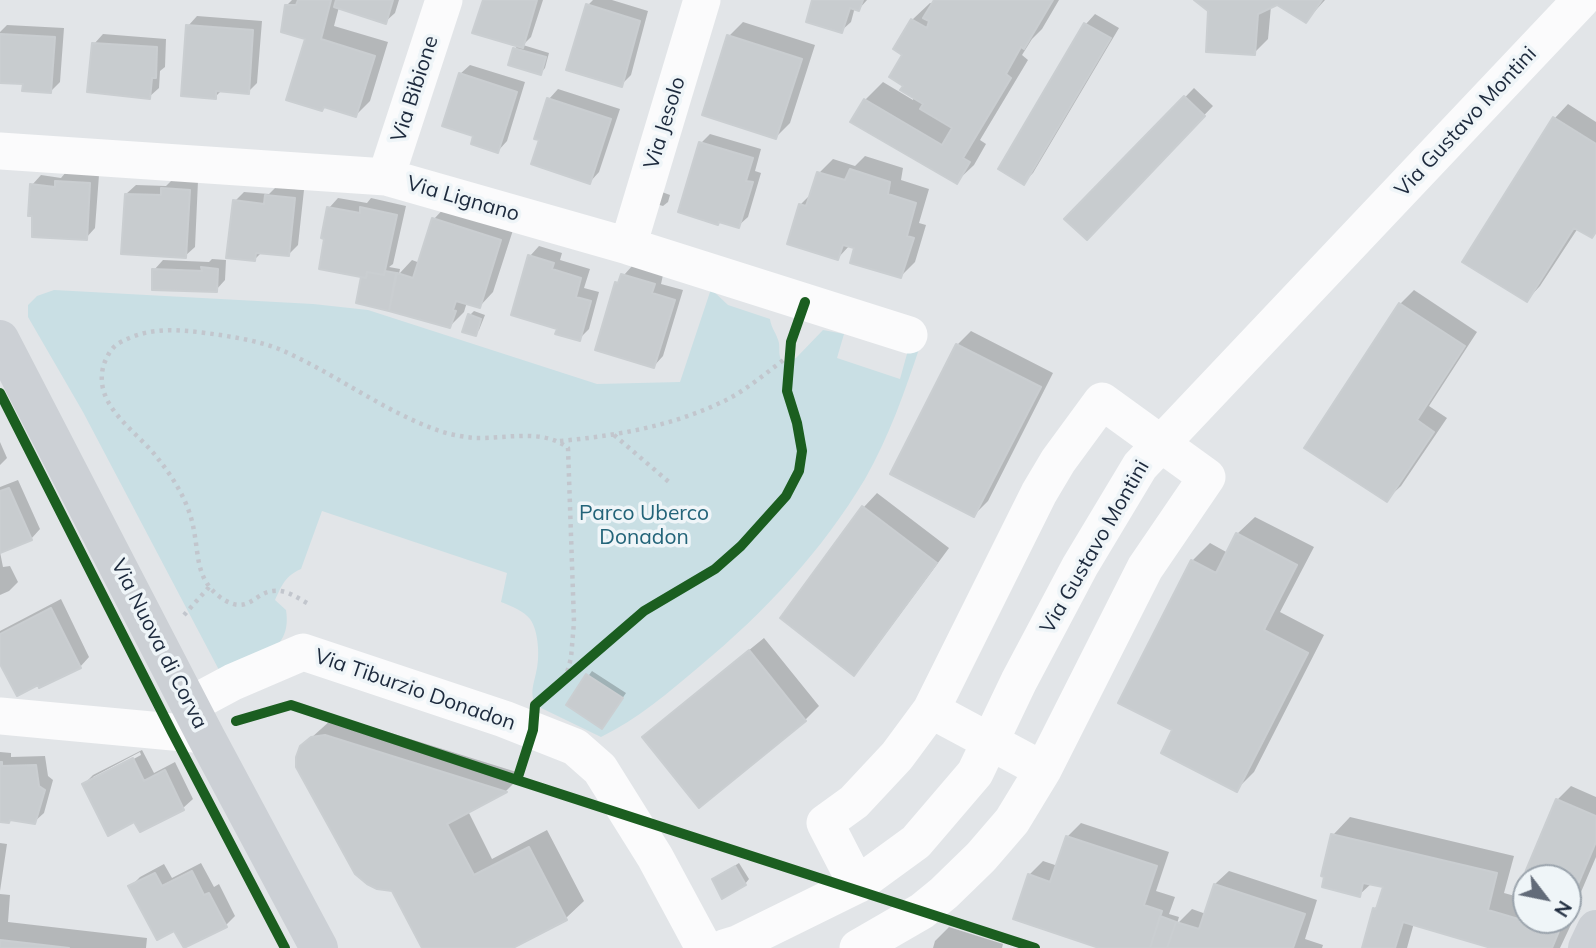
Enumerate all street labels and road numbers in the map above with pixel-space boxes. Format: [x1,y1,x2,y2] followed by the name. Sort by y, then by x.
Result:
[386,33,444,145] street label: Via Bibione
[1390,42,1542,202] street label: Via Gustavo Montini
[639,74,691,172] street label: Via Jesolo
[404,171,522,227] street label: Via Lignano
[1035,456,1155,638] street label: Via Gustavo Montini
[105,555,213,733] street label: Via Nuova di Corva
[311,644,519,736] street label: Via Tiburzio Donadon

